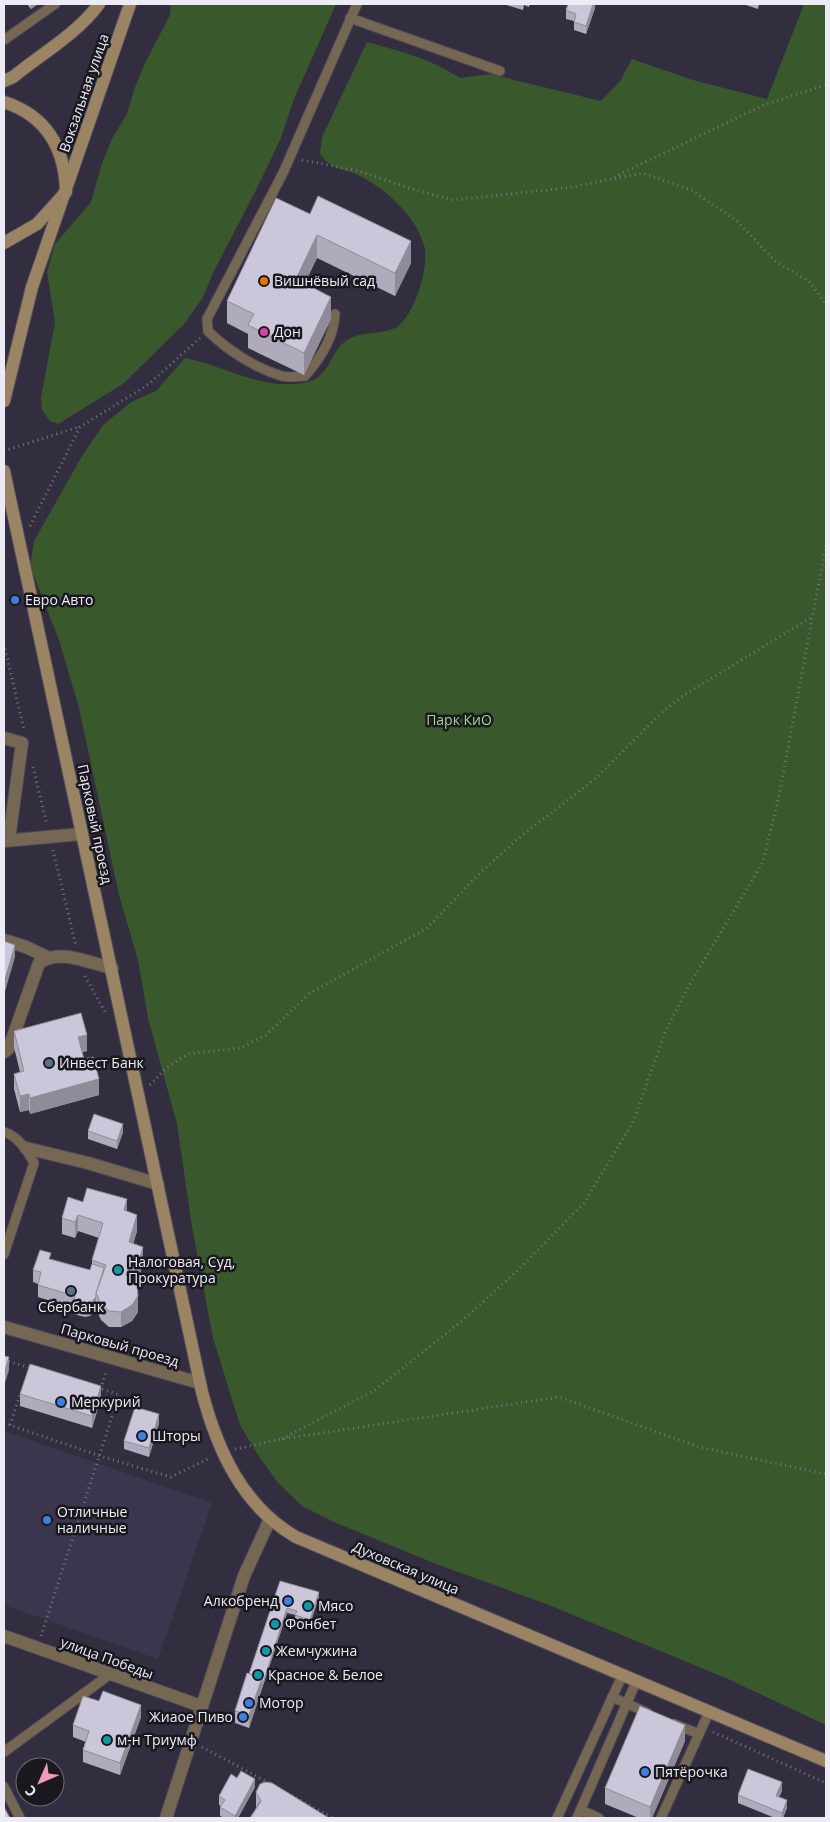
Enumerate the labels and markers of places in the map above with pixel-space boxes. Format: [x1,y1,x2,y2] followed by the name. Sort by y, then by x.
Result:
[274,271,375,290] place label: Вишнёвый сад
[258,275,270,287] marker: Вишнёвый сад
[274,322,301,341] place label: Дон
[258,326,270,338] marker: Дон
[25,590,93,609] place label: Евро Авто
[9,594,21,606] marker: Евро Авто
[59,1053,145,1072] place label: Инвест Банк
[43,1057,55,1069] marker: Инвест Банк
[128,1252,235,1287] place label: Налоговая, Суд, Прокуратура
[112,1264,124,1276] marker: Налоговая, Суд, Прокуратура
[65,1285,77,1297] marker: Сбербанк
[38,1297,105,1316] place label: Сбербанк
[71,1392,141,1411] place label: Меркурий
[55,1396,67,1408] marker: Меркурий
[152,1426,201,1445] place label: Шторы
[136,1430,148,1442] marker: Шторы
[57,1502,128,1537] place label: Отличные наличные
[41,1514,53,1526] marker: Отличные наличные
[204,1591,278,1610] place label: Алкобренд
[282,1595,294,1607] marker: Алкобренд
[318,1596,353,1615] place label: Мясо
[302,1600,314,1612] marker: Мясо
[285,1614,337,1633] place label: Фонбет
[269,1618,281,1630] marker: Фонбет
[276,1641,357,1660] place label: Жемчужина
[260,1645,272,1657] marker: Жемчужина
[268,1665,383,1684] place label: Красное & Белое
[252,1669,264,1681] marker: Красное & Белое
[259,1693,304,1712] place label: Мотор
[243,1697,255,1709] marker: Мотор
[149,1707,233,1726] place label: Жиаое Пиво
[237,1711,249,1723] marker: Жиаое Пиво
[117,1730,197,1749] place label: м-н Триумф
[101,1734,113,1746] marker: м-н Триумф
[655,1762,728,1781] place label: Пятёрочка
[639,1766,651,1778] marker: Пятёрочка

